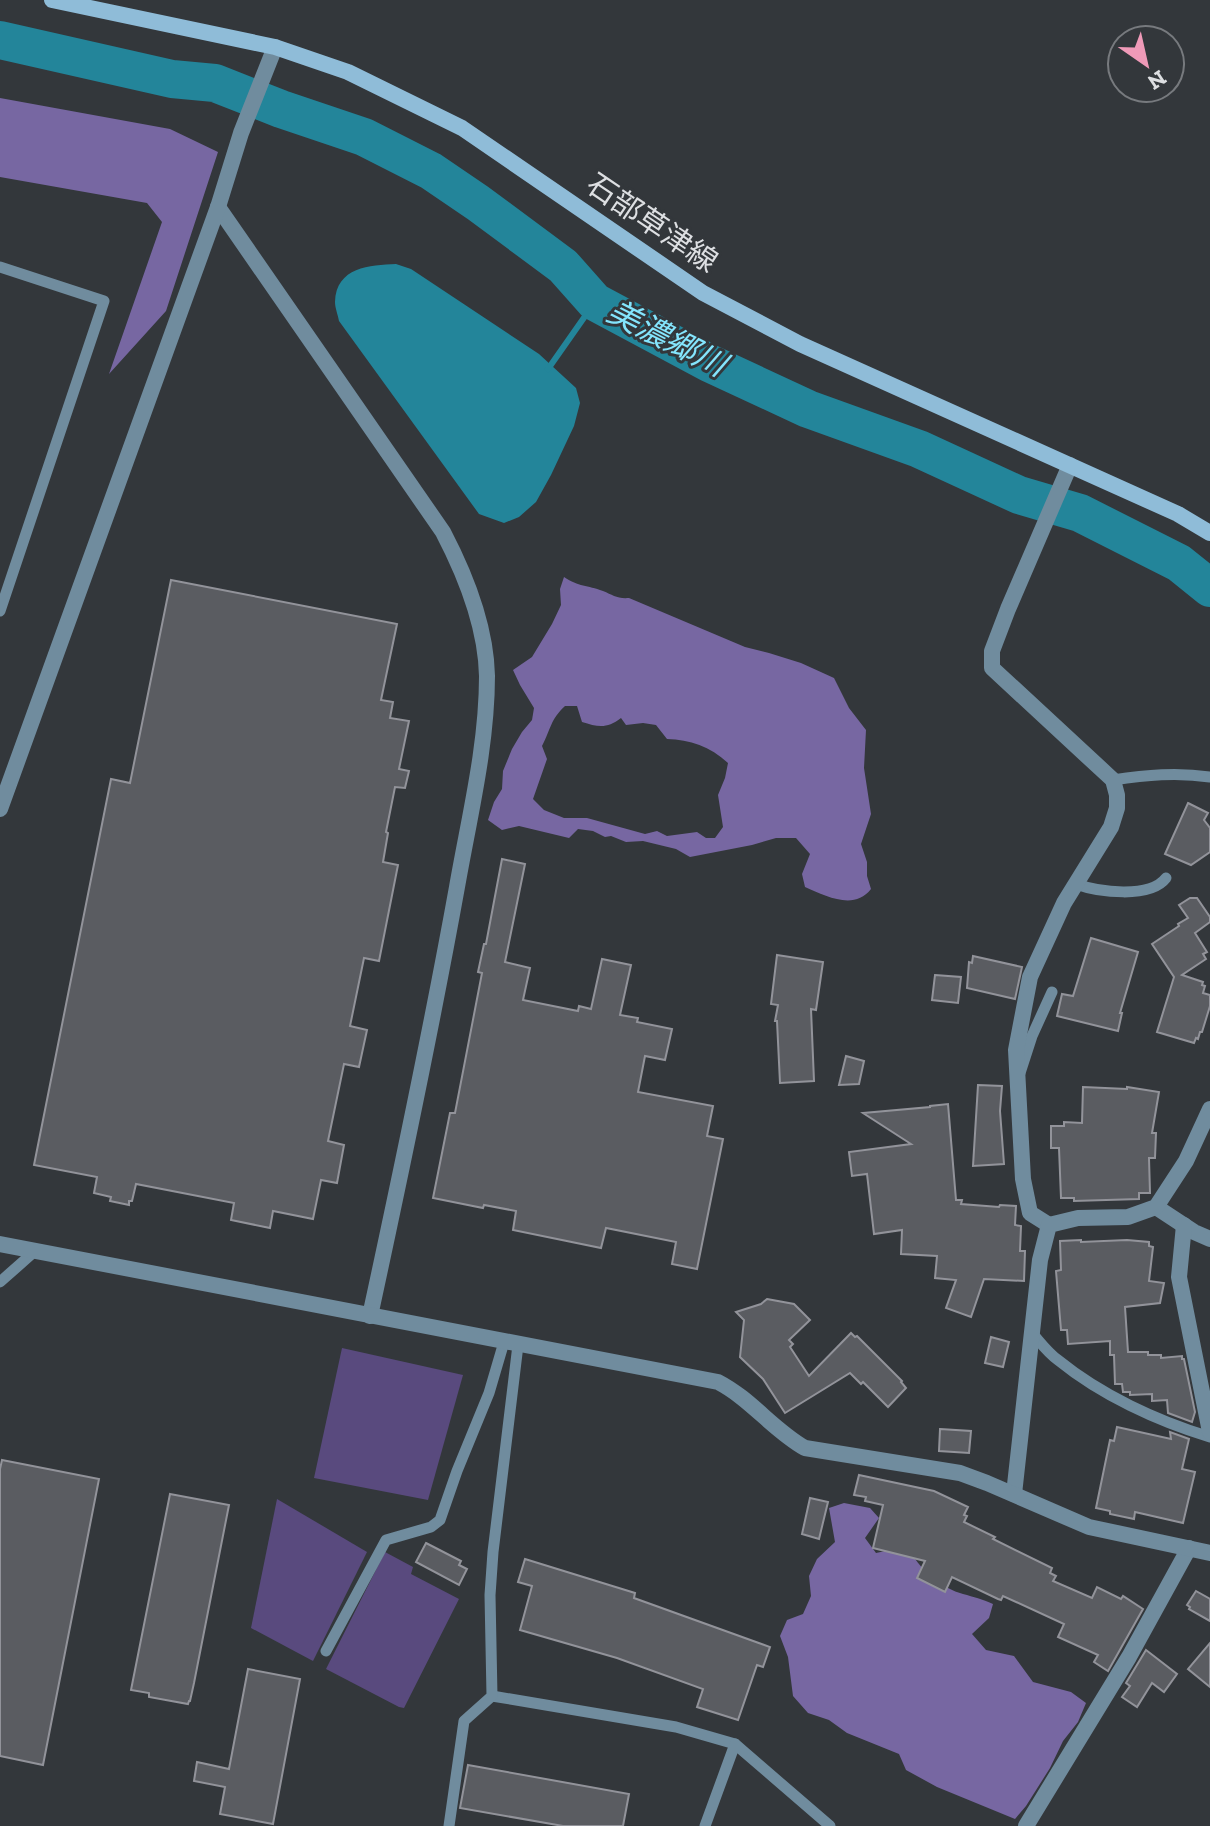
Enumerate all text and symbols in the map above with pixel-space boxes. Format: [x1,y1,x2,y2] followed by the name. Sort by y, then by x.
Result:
[1106,24,1186,104] north arrow
[1142,64,1171,96] text: N
[580,166,724,280] street label: 石部草津線
[601,292,735,385] water label: 美濃郷川

